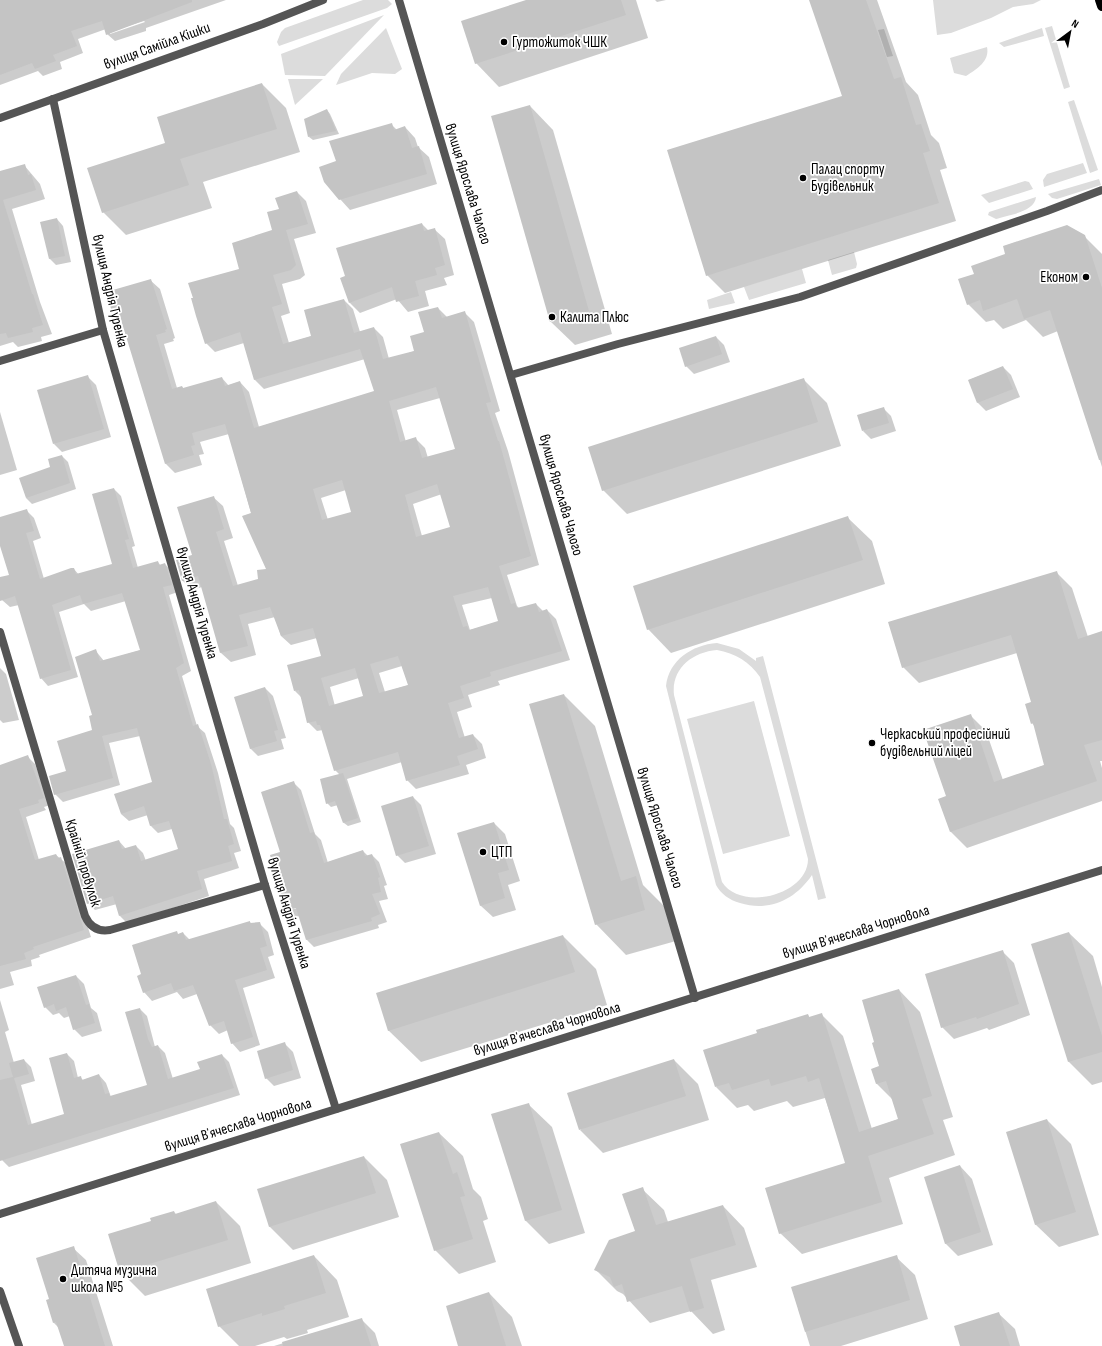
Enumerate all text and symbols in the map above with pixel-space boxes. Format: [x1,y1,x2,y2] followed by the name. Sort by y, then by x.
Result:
[1050,12,1090,52] north arrow
[1069,17,1081,31] text: N
[101,18,213,74] street label: вулиця Самійла Кішки
[512,33,607,52] place label: Гуртожиток ЧШК
[499,37,509,47] marker: Гуртожиток ЧШК
[441,121,495,247] street label: вулиця Ярослава Чалого
[811,160,885,196] place label: Палац спорту Будівельник
[798,173,808,183] marker: Палац спорту Будівельник
[88,233,132,350] street label: вулиця Андрія Туренка
[1040,268,1078,287] place label: Економ
[1081,272,1091,282] marker: Економ
[560,308,629,327] place label: Калита Плюс
[547,312,557,322] marker: Калита Плюс
[535,432,587,558] street label: вулиця Ярослава Чалого
[172,545,222,661] street label: вулиця Андрія Туренка
[880,725,1010,761] place label: Черкаський професійний будівельний ліцей
[867,738,877,748] marker: Черкаський професійний будівельний ліцей
[633,765,687,891] street label: вулиця Ярослава Чалого
[61,817,105,909] street label: Крайній провулок
[491,843,512,862] place label: ЦТП
[478,847,488,857] marker: ЦТП
[263,855,315,971] street label: вулиця Андрія Туренка
[780,901,932,963] street label: вулиця Вʼячеслава Чорновола
[471,998,623,1060] street label: вулиця Вʼячеслава Чорновола
[162,1094,314,1156] street label: вулиця Вʼячеслава Чорновола
[71,1261,157,1297] place label: Дитяча музична школа №5
[58,1274,68,1284] marker: Дитяча музична школа №5

